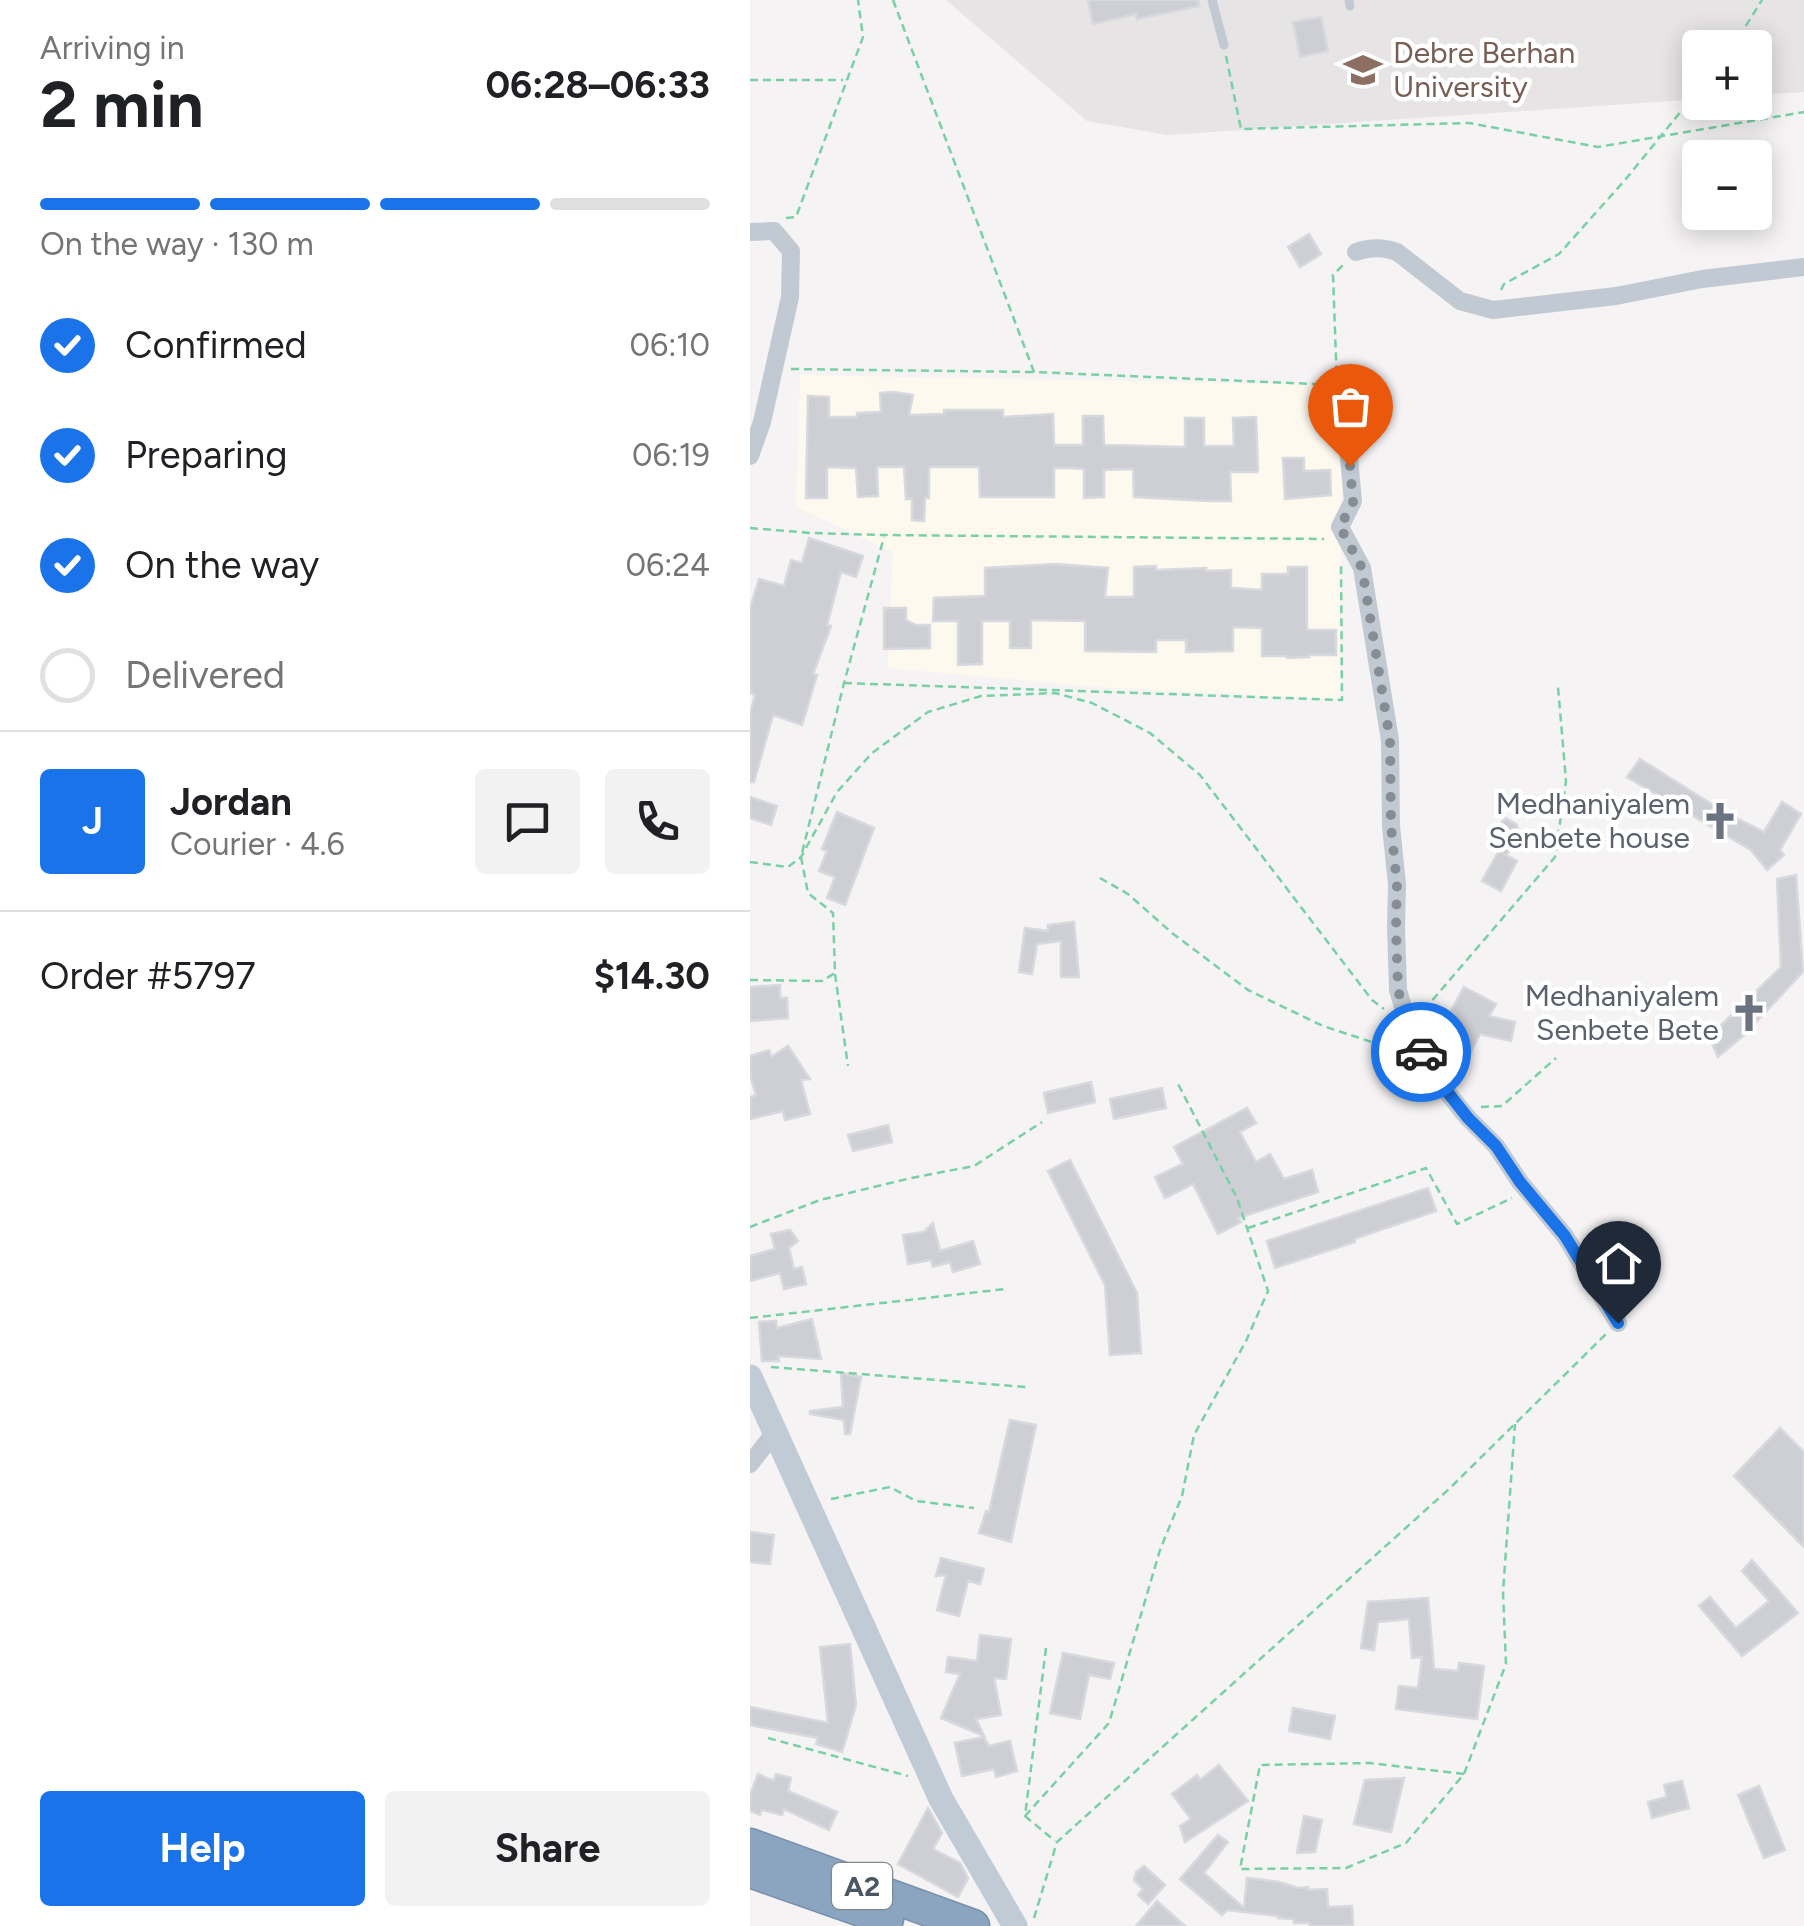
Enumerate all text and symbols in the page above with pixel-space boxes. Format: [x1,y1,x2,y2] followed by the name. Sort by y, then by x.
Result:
[40,29,185,67] text: Arriving in
[1682,30,1772,230] map controls
[1682,30,1772,120] button: +
[1393,34,1575,105] place label: Debre Berhan University
[1342,49,1384,91] school or university icon: Debre Berhan University
[485,62,710,108] text: 06:28–06:33
[40,65,204,143] text: 2 min
[1682,140,1772,230] button: −
[40,225,314,263] text: On the way · 130 m
[40,318,95,373] icon: check
[125,322,307,368] text: Confirmed
[630,326,710,364] text: 06:10
[1308,364,1393,467] pin
[1323,379,1378,434] icon: bag
[40,428,95,483] icon: check
[125,432,287,478] text: Preparing
[632,436,710,474] text: 06:19
[40,538,95,593] icon: check
[125,542,319,588] text: On the way
[626,546,710,584] text: 06:24
[125,652,285,698] text: Delivered
[475,769,580,874] button: chat
[605,769,710,874] button: phone
[170,779,292,825] text: Jordan
[1488,785,1690,856] place label: Medhaniyalem Senbete house
[82,798,103,844] text: J
[1699,800,1741,842] church icon: Medhaniyalem Senbete house
[170,825,345,863] text: Courier · 4.6
[40,953,256,999] text: Order #5797
[594,953,710,999] text: $14.30
[1525,977,1719,1048] place label: Medhaniyalem Senbete Bete
[1728,992,1770,1034] church icon: Medhaniyalem Senbete Bete
[1371,1002,1471,1102] courier
[1394,1025,1449,1080] icon: car
[1576,1221,1661,1324] pin
[1591,1236,1646,1291] icon: home
[40,1791,365,1906] button: Help
[385,1791,710,1906] button: Share
[832,1863,892,1909] road number: A2

